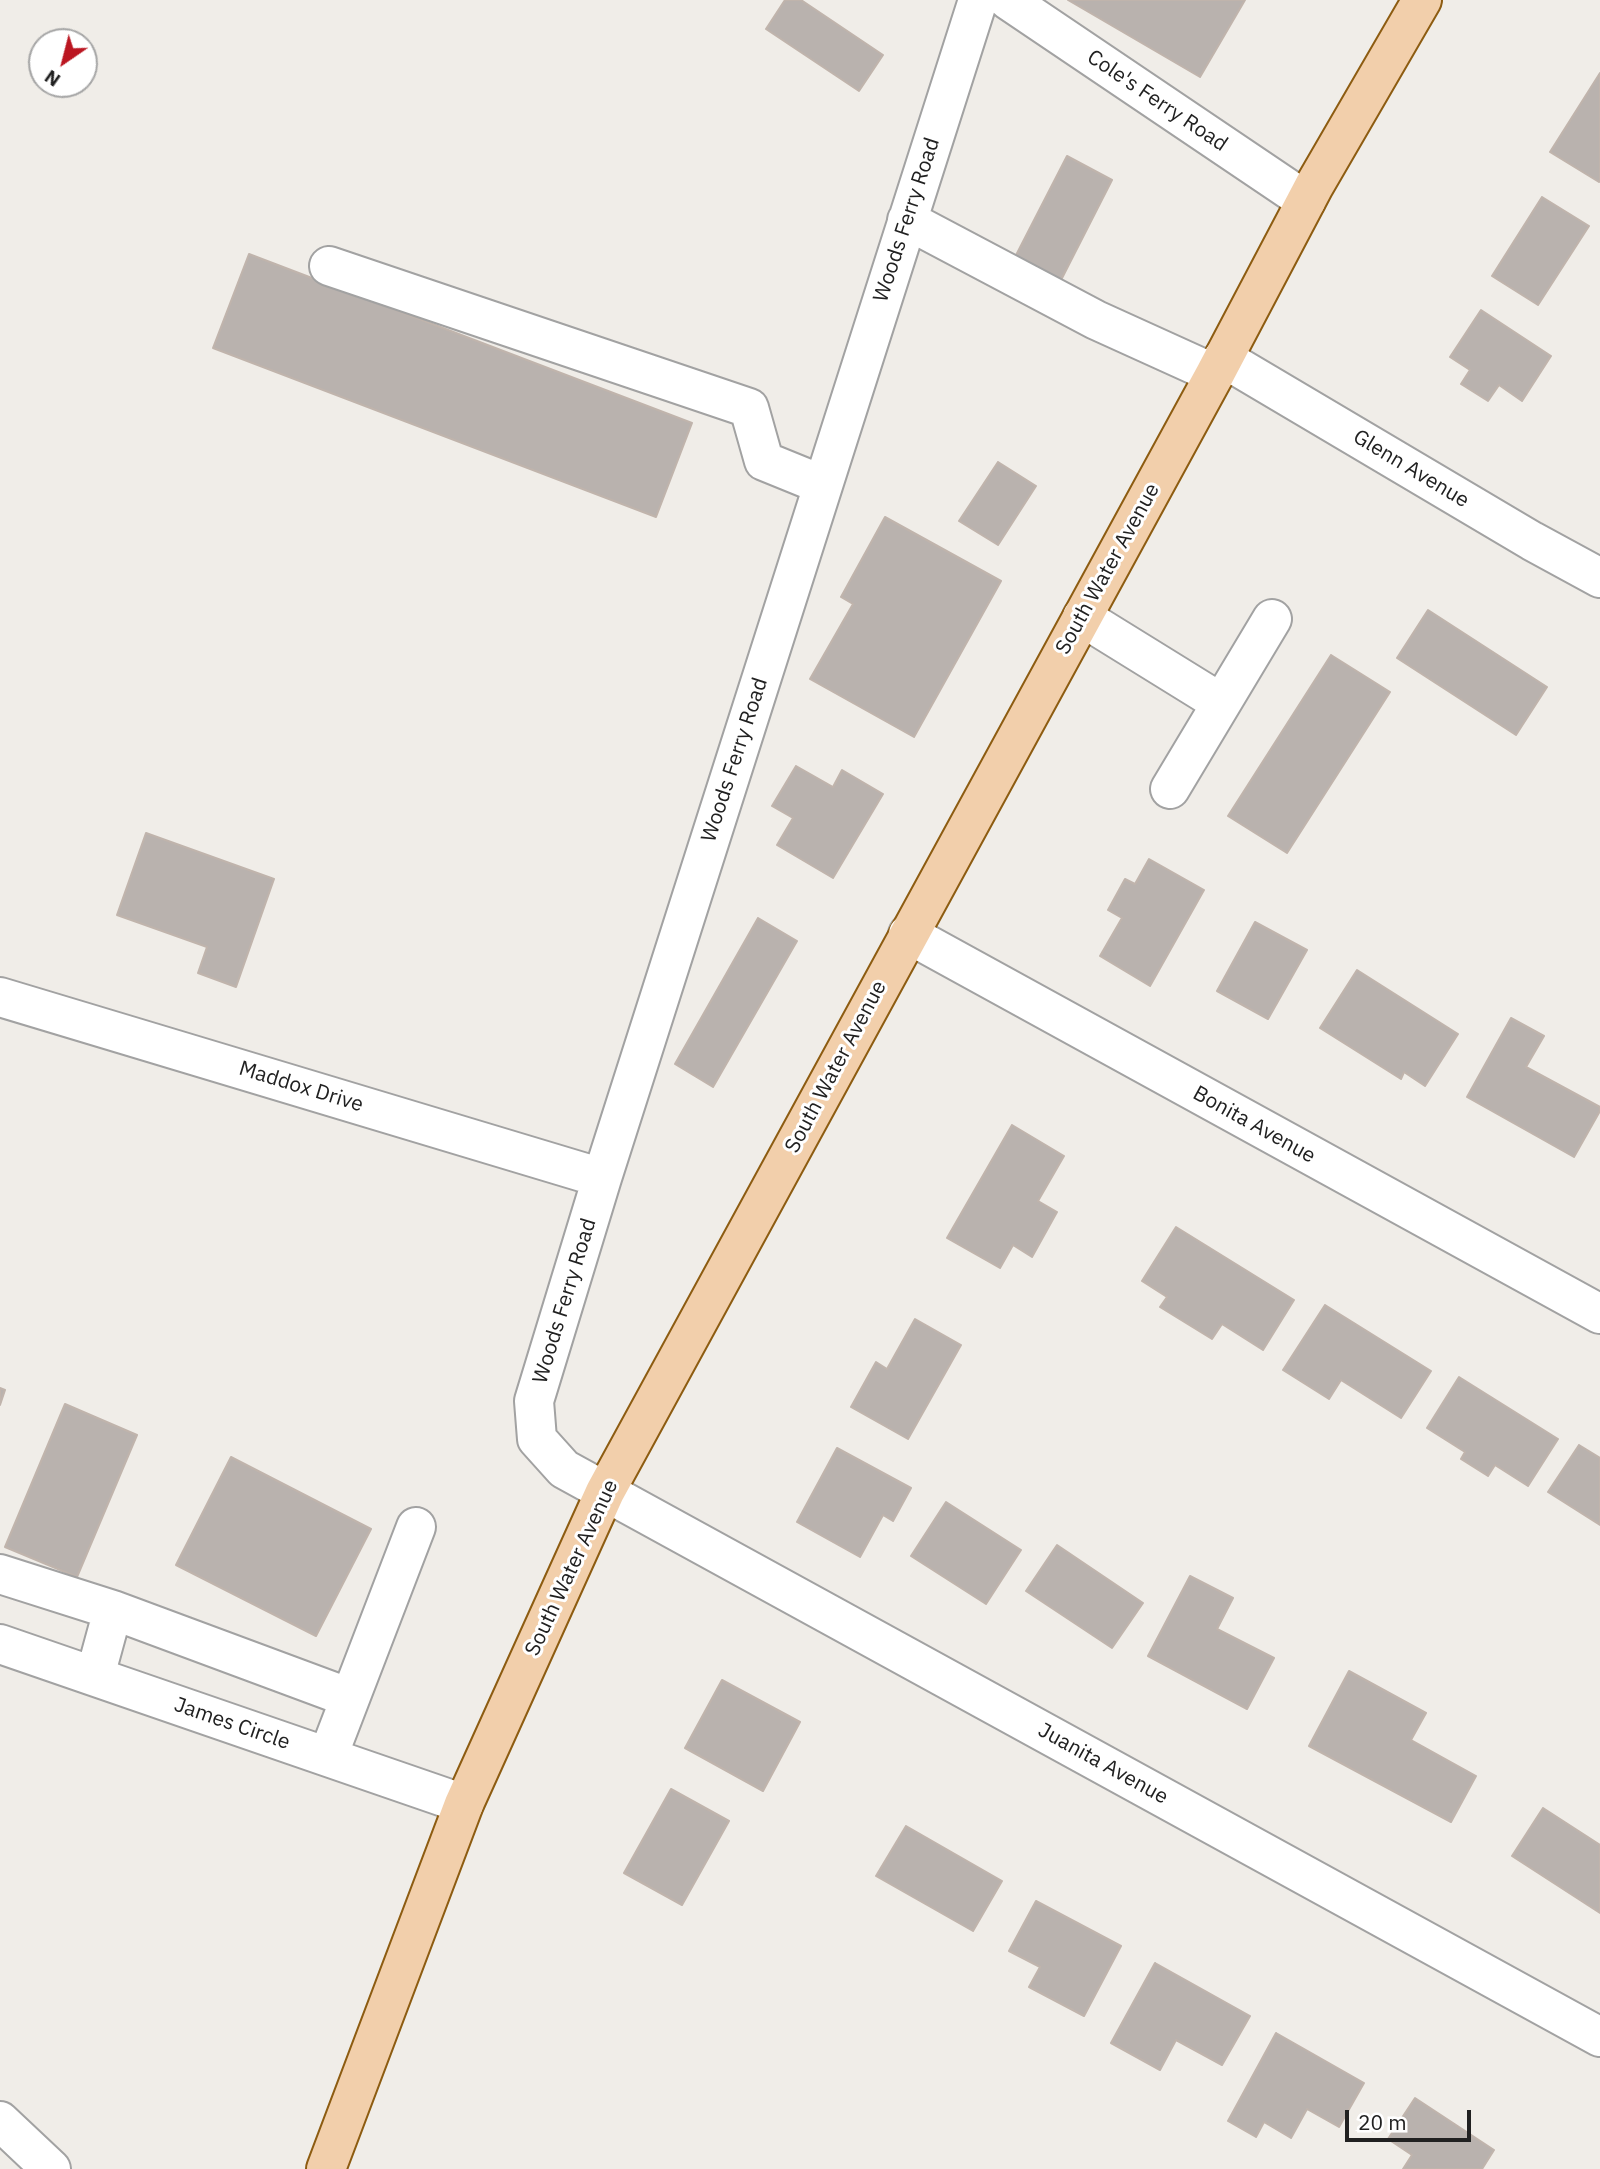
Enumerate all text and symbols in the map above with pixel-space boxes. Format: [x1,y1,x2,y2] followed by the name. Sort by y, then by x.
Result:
[28,28,98,98] north arrow
[1082,45,1232,157] street label: Cole's Ferry Road
[40,65,65,92] text: N
[869,135,945,305] street label: Woods Ferry Road
[1348,425,1474,513] street label: Glenn Avenue
[1051,479,1165,659] street label: South Water Avenue
[697,675,773,845] street label: Woods Ferry Road
[780,977,892,1157] street label: South Water Avenue
[236,1056,366,1118] street label: Maddox Drive
[1188,1081,1320,1169] street label: Bonita Avenue
[528,1215,602,1387] street label: Woods Ferry Road
[520,1476,624,1660] street label: South Water Avenue
[171,1692,293,1756] street label: James Circle
[1034,1718,1172,1810] street label: Juanita Avenue
[1348,2096,1474,2140] scale bar
[1358,2108,1407,2136] text: 20 m

